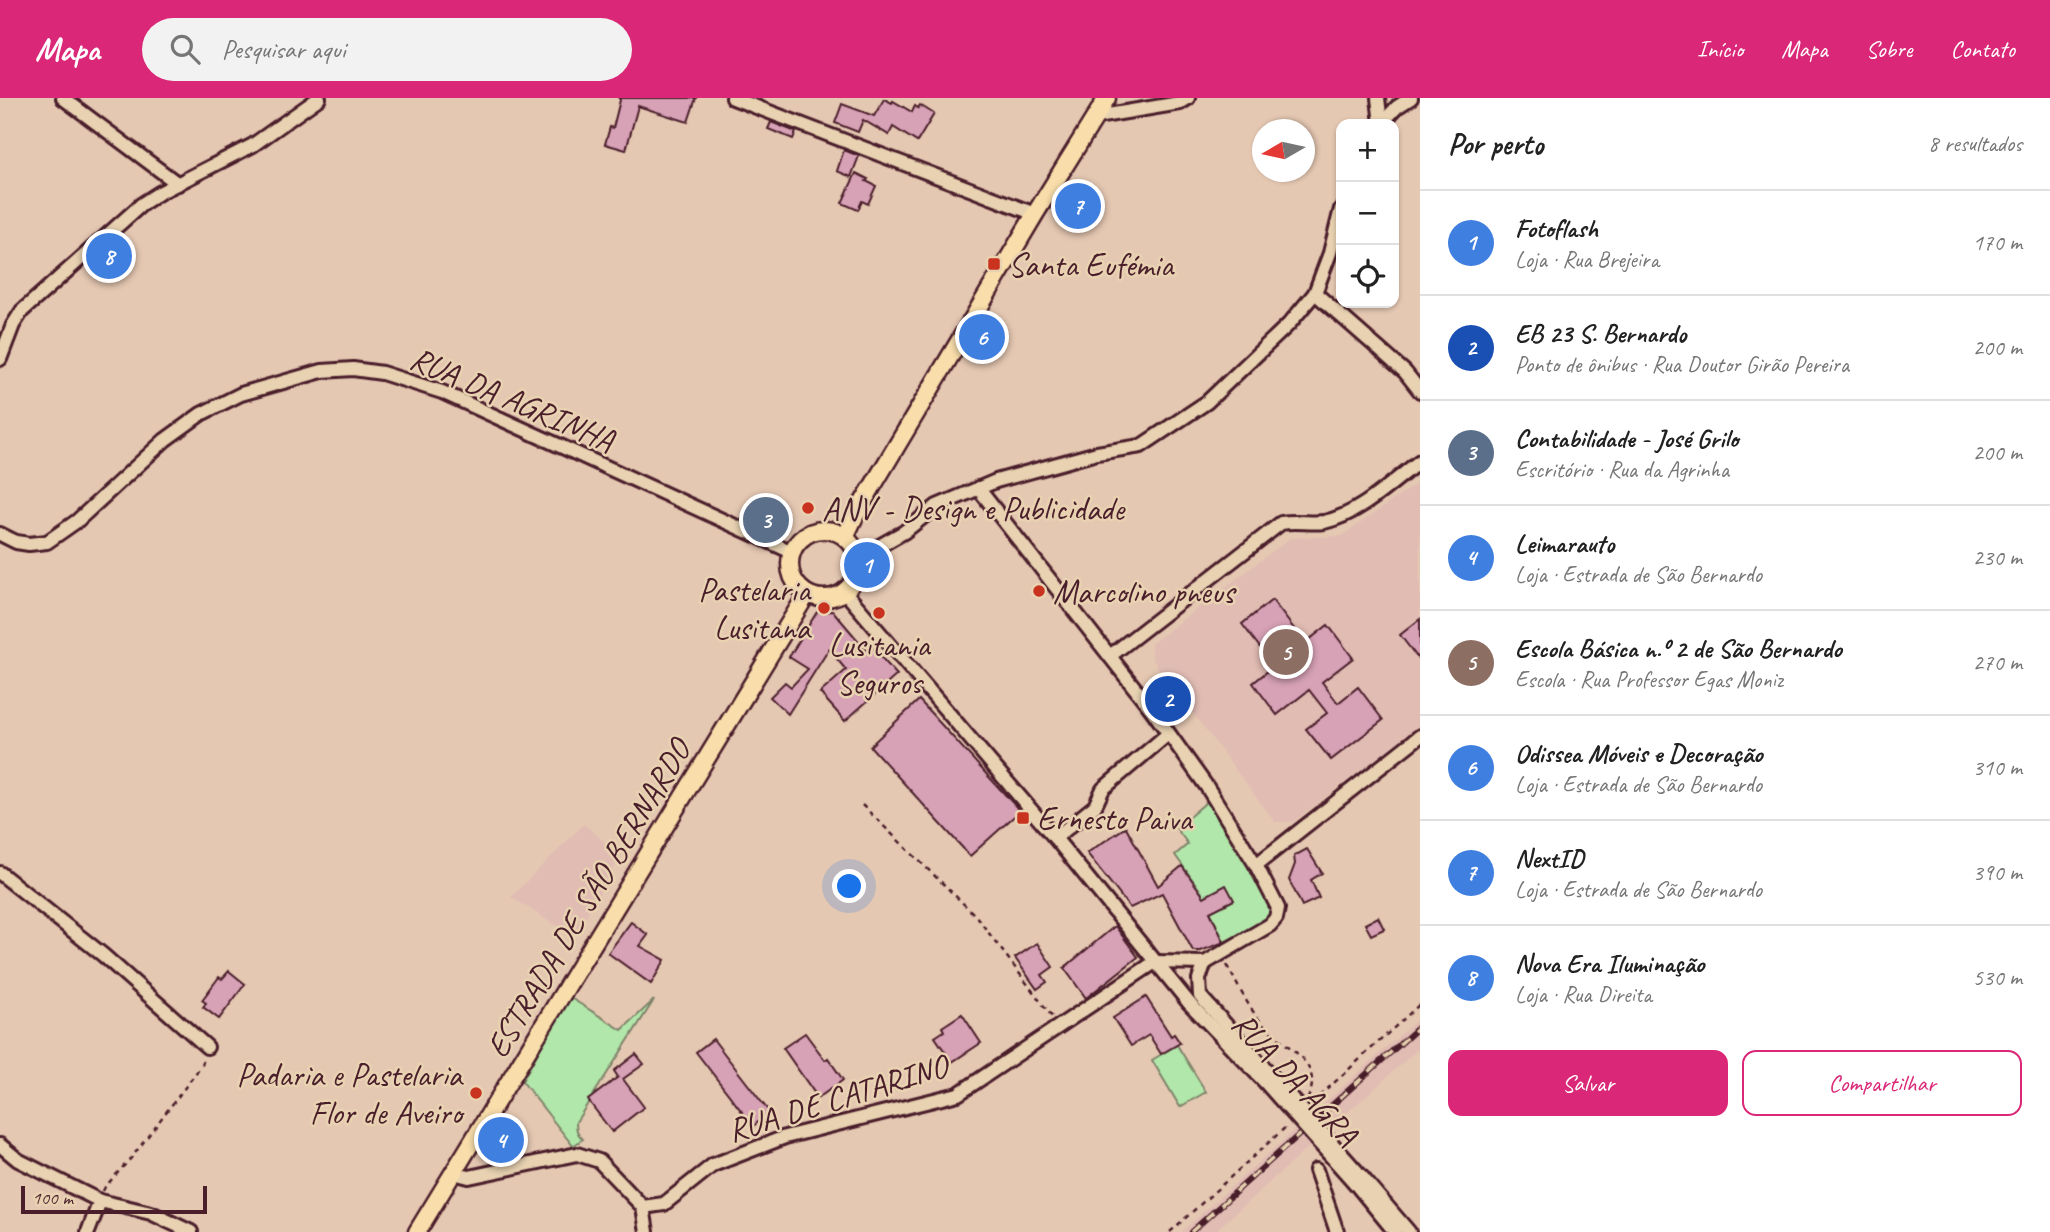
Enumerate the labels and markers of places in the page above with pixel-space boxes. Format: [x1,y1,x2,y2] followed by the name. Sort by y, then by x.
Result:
[1055,180,1101,232] pin: 7
[86,230,132,282] pin: 8
[1008,244,1175,286] place label: Santa Eufémia
[986,256,1002,272] marker: Santa Eufémia
[959,311,1005,363] pin: 6
[822,488,1126,530] place label: ANV - Design e Publicidade
[743,494,789,546] pin: 3
[800,500,816,516] marker: ANV - Design e Publicidade
[844,539,890,591] pin: 1
[698,569,813,649] place label: Pastelaria Lusitana
[1053,571,1237,613] place label: Marcolino pneus
[1031,583,1047,599] marker: Marcolino pneus
[816,600,832,616] marker: Pastelaria Lusitana
[871,605,887,621] marker: Lusitania Seguros
[828,624,931,704] place label: Lusitania Seguros
[1263,626,1309,678] pin: 5
[1145,673,1191,725] pin: 2
[1037,798,1193,840] place label: Ernesto Paiva
[1015,810,1031,826] marker: Ernesto Paiva
[237,1054,465,1134] place label: Padaria e Pastelaria Flor de Aveiro
[468,1085,484,1101] marker: Padaria e Pastelaria Flor de Aveiro
[478,1114,524,1166] pin: 4

